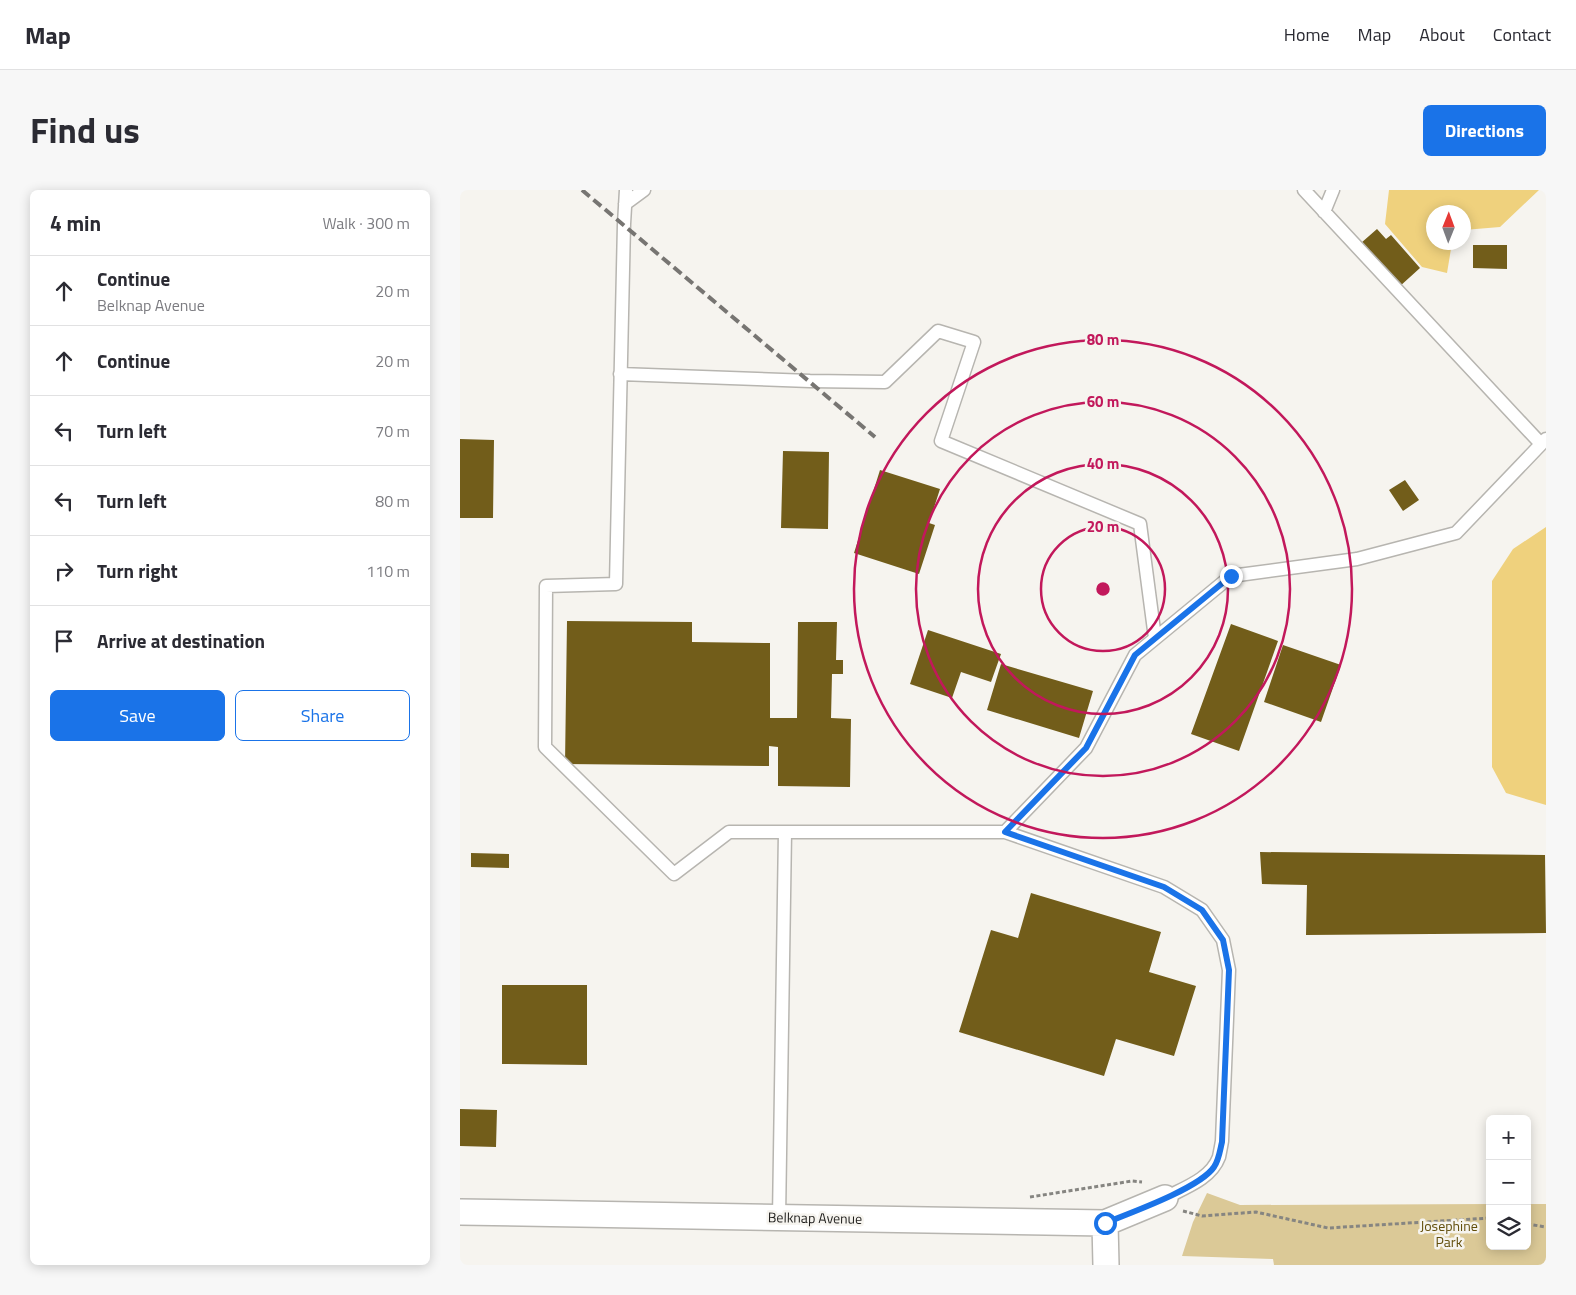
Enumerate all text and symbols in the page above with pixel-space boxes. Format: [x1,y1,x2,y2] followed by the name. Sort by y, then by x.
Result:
[25,17,71,53] text: Map
[1284,21,1330,48] text: Home
[1358,21,1391,48] text: Map
[1419,21,1465,48] text: About
[1493,21,1551,48] text: Contact
[30,103,140,157] text: Find us
[1423,105,1546,156] button: Directions
[1426,205,1471,250] north arrow
[50,207,101,239] text: 4 min
[322,211,410,235] text: Walk · 300 m
[97,264,170,293] text: Continue
[50,277,78,305] icon: ahead
[375,279,410,303] text: 20 m
[97,293,205,317] text: Belknap Avenue
[1087,328,1119,351] text: 80 m
[97,346,170,375] text: Continue
[50,347,78,375] icon: ahead
[375,349,410,373] text: 20 m
[1087,390,1119,413] text: 60 m
[97,416,167,445] text: Turn left
[50,417,78,445] icon: left
[375,419,410,443] text: 70 m
[1087,452,1119,475] text: 40 m
[97,486,167,515] text: Turn left
[50,487,78,515] icon: left
[375,489,410,513] text: 80 m
[1087,515,1119,538] text: 20 m
[97,556,178,585] text: Turn right
[50,557,78,585] icon: right
[366,559,410,583] text: 110 m
[1220,565,1243,588] route end
[1094,580,1112,598] centre of rings
[97,626,265,655] text: Arrive at destination
[50,627,78,655] icon: arrive
[50,690,225,741] button: Save
[235,690,410,741] button: Share
[1486,1115,1531,1250] map controls
[1486,1115,1531,1160] button: +
[1486,1160,1531,1205] button: −
[1486,1205,1531,1250] button: layers
[768,1206,862,1229] street label: Belknap Avenue
[1094,1212,1117,1235] route start
[1420,1215,1478,1252] park label: Josephine Park

